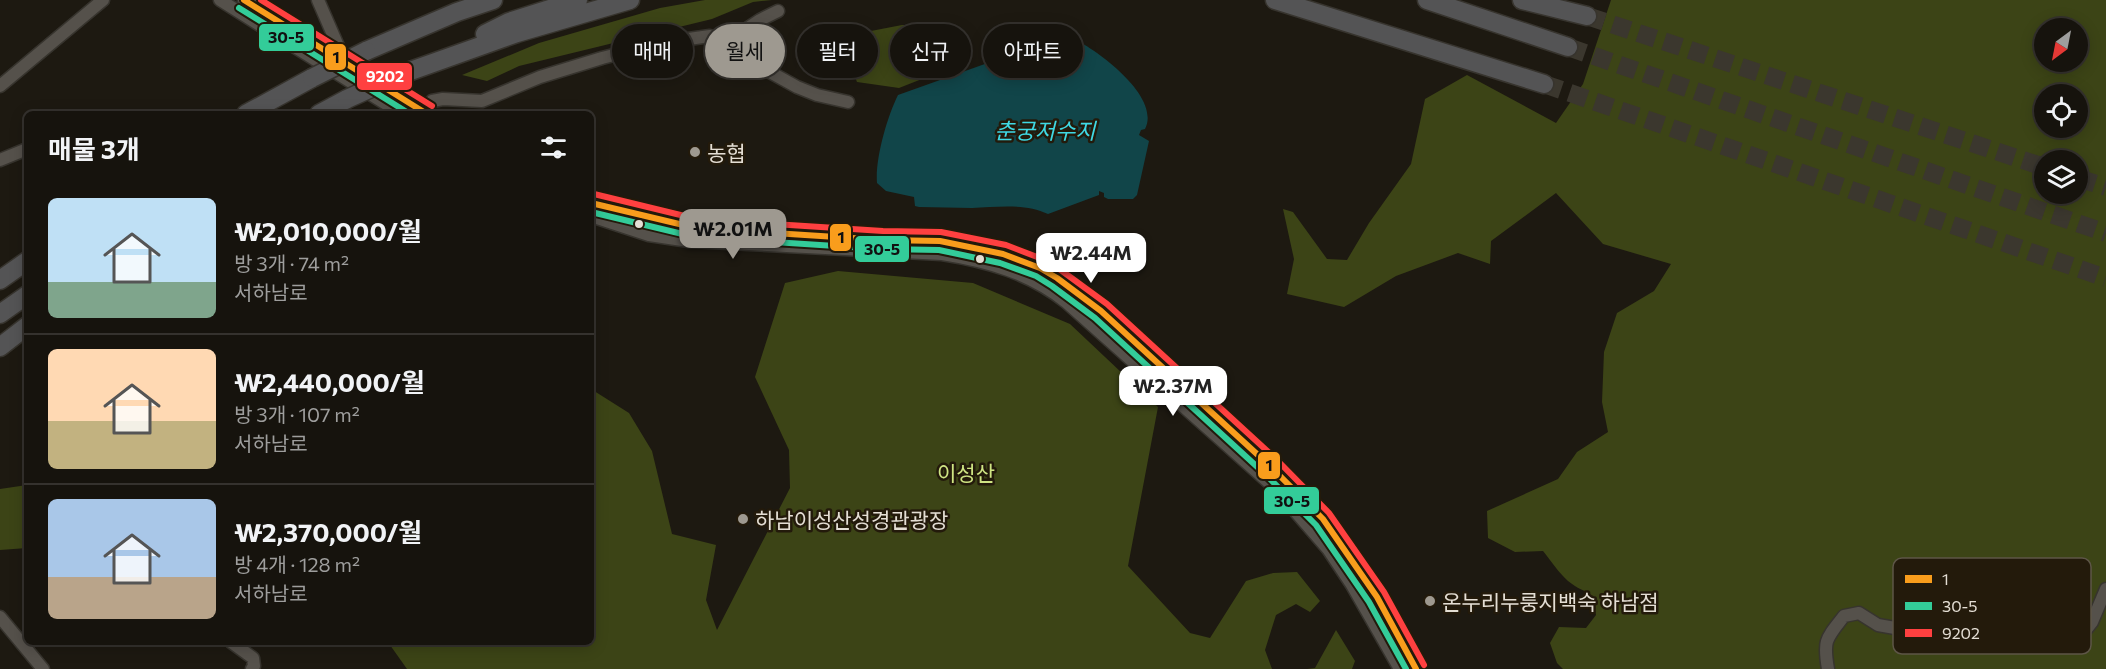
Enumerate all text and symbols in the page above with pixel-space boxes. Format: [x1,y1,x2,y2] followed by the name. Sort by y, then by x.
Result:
[2034,18,2088,72] north arrow
[2034,18,2088,204] map controls
[258,23,315,52] line badge: 30-5
[612,24,693,78] chip: 매매
[705,24,785,78] chip: 월세
[797,24,878,78] chip: 필터
[890,24,971,78] chip: 신규
[983,24,1083,78] chip: 아파트
[268,27,304,46] text: 30-5
[324,43,347,71] line badge: 1
[332,47,340,66] text: 1
[356,62,413,91] line badge: 9202
[366,66,404,85] text: 9202
[2034,84,2088,138] button: locate
[994,117,1097,144] water label: 춘궁저수지
[537,131,570,164] icon: filters
[48,133,140,164] text: 매물 3개
[707,140,746,165] place label: 농협
[688,145,702,159] marker: 농협
[2034,150,2088,204] button: layers
[684,209,782,260] pin: ₩2.01M
[234,215,422,246] text: ₩2,010,000/월
[693,216,773,240] text: ₩2.01M
[633,218,645,230] unlabelled marker
[96,222,168,294] icon: home
[829,223,852,252] line badge: 1
[837,227,845,246] text: 1
[1042,233,1140,284] pin: ₩2.44M
[854,235,910,263] line badge: 30-5
[864,239,900,258] text: 30-5
[1050,240,1132,264] text: ₩2.44M
[234,251,349,275] text: 방 3개 · 74 m²
[974,253,986,265] unlabelled marker
[234,280,308,304] text: 서하남로
[234,366,425,397] text: ₩2,440,000/월
[1124,366,1222,417] pin: ₩2.37M
[96,373,168,445] icon: home
[1133,373,1213,397] text: ₩2.37M
[234,402,360,426] text: 방 3개 · 107 m²
[234,431,308,455] text: 서하남로
[1257,451,1281,480] line badge: 1
[1265,455,1273,474] text: 1
[937,460,995,485] park label: 이성산
[1263,486,1320,515] line badge: 30-5
[1274,491,1310,510] text: 30-5
[755,507,948,532] place label: 하남이성산성경관광장
[736,512,750,526] marker: 하남이성산성경관광장
[234,516,422,547] text: ₩2,370,000/월
[96,523,168,595] icon: home
[234,552,360,576] text: 방 4개 · 128 m²
[1893,558,2091,654] legend
[1942,569,1949,588] text: 1
[234,581,308,605] text: 서하남로
[1442,589,1659,614] place label: 온누리누룽지백숙 하남점
[1423,594,1437,608] marker: 온누리누룽지백숙 하남점
[1942,596,1978,615] text: 30-5
[1942,623,1980,642] text: 9202

